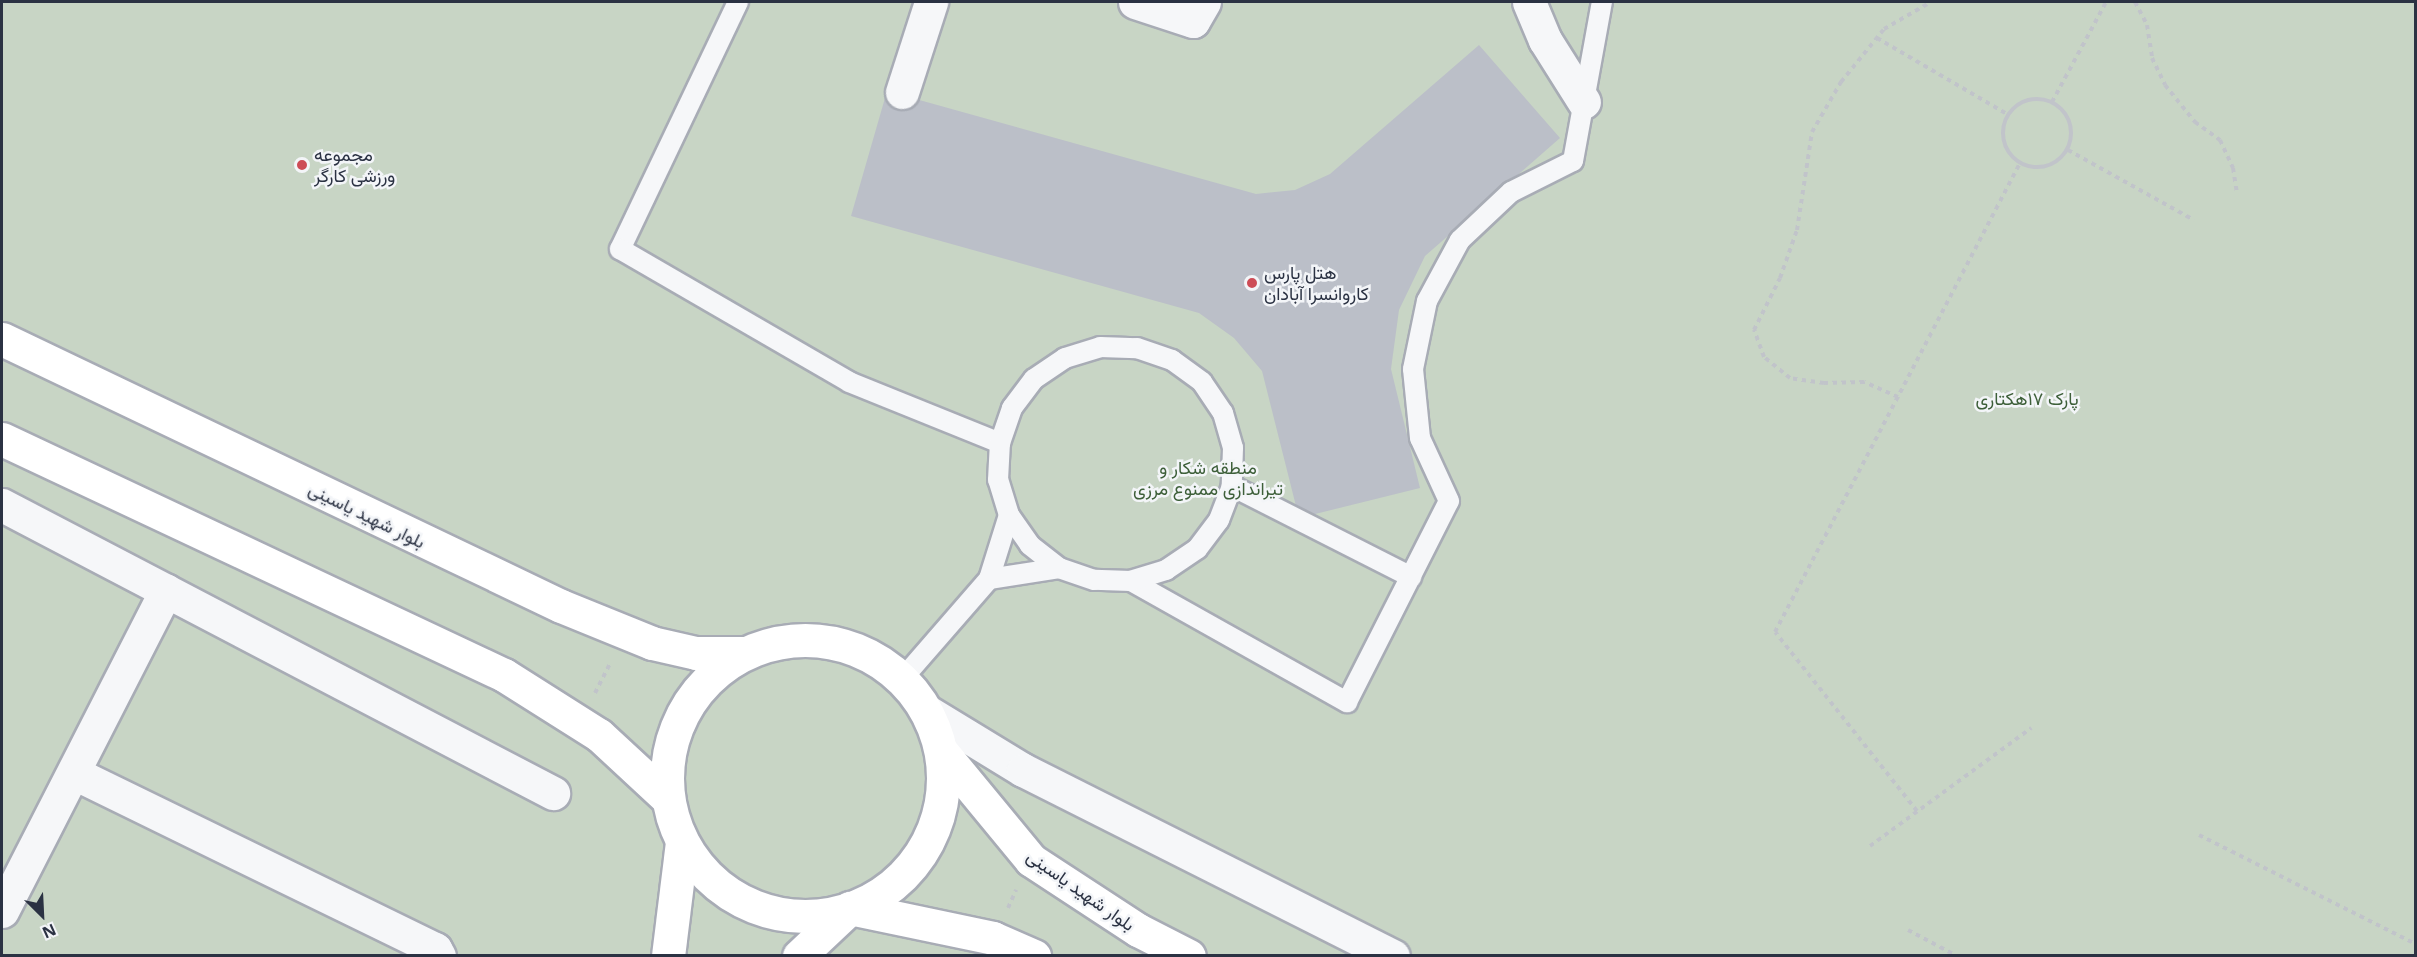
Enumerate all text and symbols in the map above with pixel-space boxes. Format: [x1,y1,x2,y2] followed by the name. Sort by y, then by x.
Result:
[314,144,395,186] place label: مجموعه ورزشی کارگر
[295,158,309,172] marker: مجموعه ورزشی کارگر
[1264,262,1369,304] place label: هتل پارس کاروانسرا آبادان
[1245,276,1259,290] marker: هتل پارس کاروانسرا آبادان
[1975,387,2079,409] park label: پارک ۱۷هکتاری
[1133,457,1283,500] park label: منطقه شکار و تیراندازی ممنوع مرزی
[305,478,429,552] street label: بلوار شهید یاسینی
[1023,845,1139,935] street label: بلوار شهید یاسینی
[12,885,72,945] north arrow
[39,919,60,944] text: N

